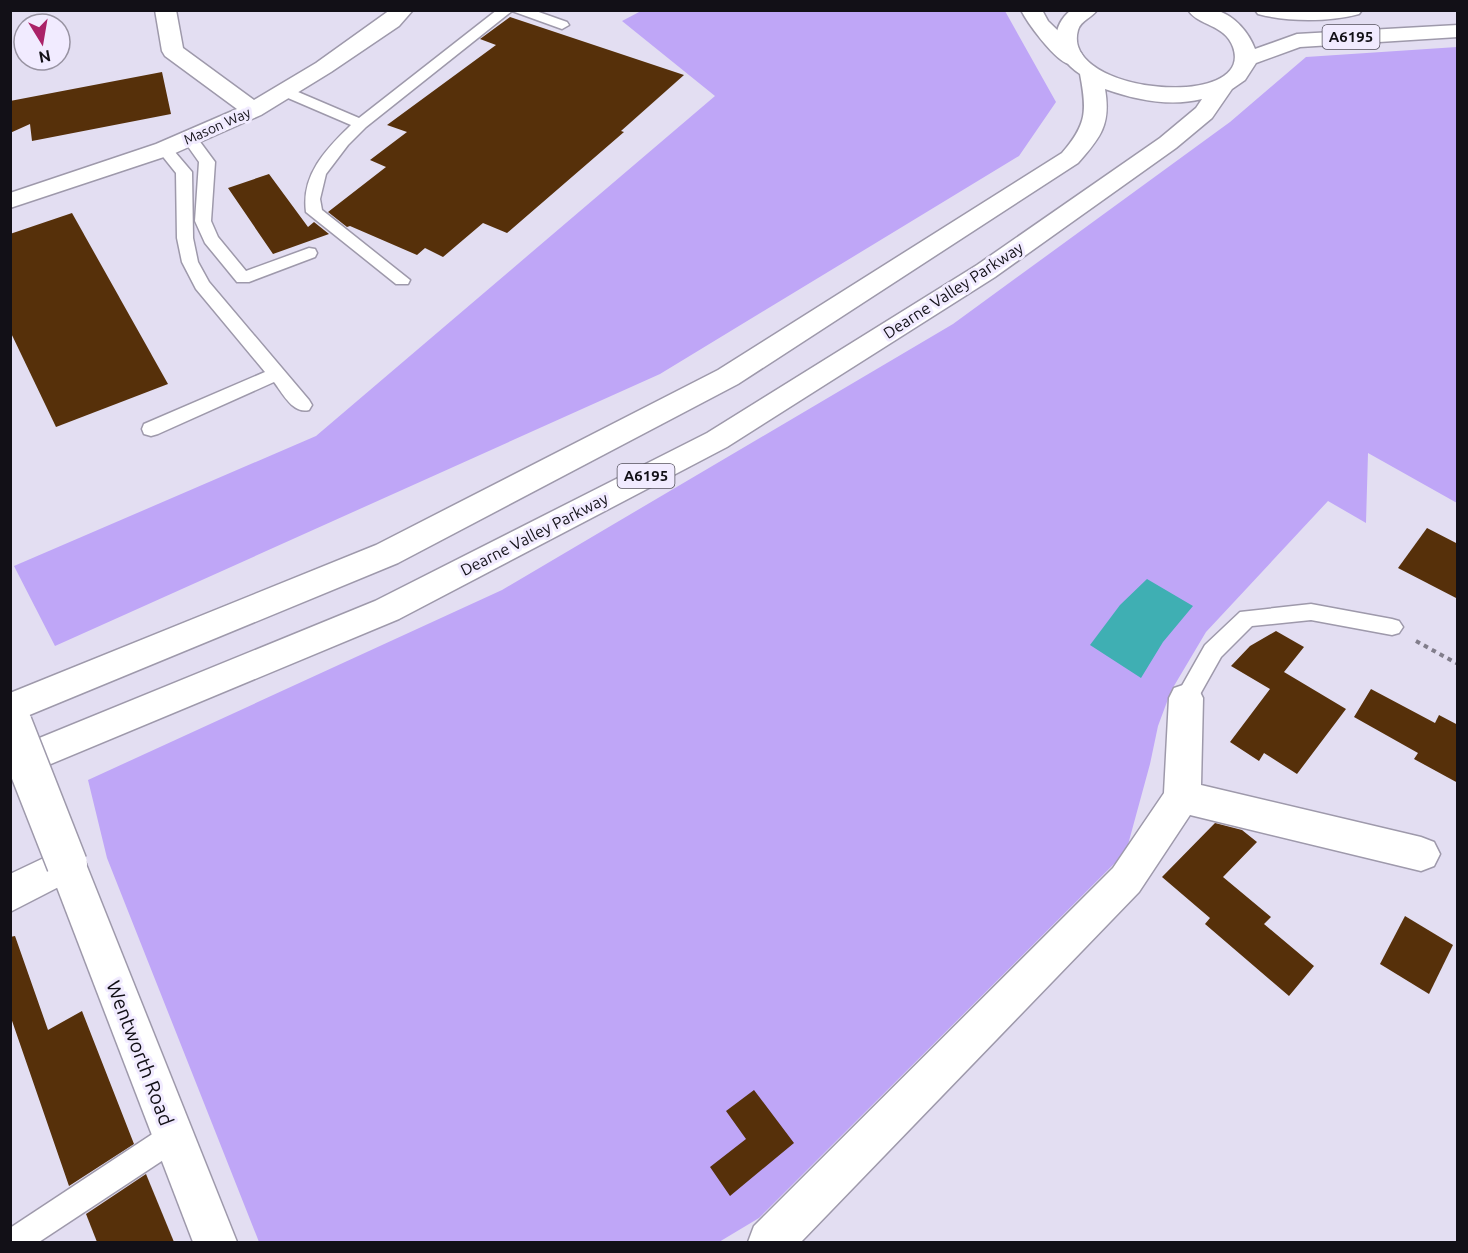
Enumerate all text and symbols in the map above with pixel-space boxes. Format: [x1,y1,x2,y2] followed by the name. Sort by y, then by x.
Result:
[12,12,72,72] north arrow
[1322,25,1380,49] road number: A6195
[37,47,52,67] text: N
[181,104,253,148] street label: Mason Way
[880,238,1026,342] street label: Dearne Valley Parkway
[618,464,674,488] road number: A6195
[457,489,611,579] street label: Dearne Valley Parkway
[102,977,179,1128] street label: Wentworth Road

